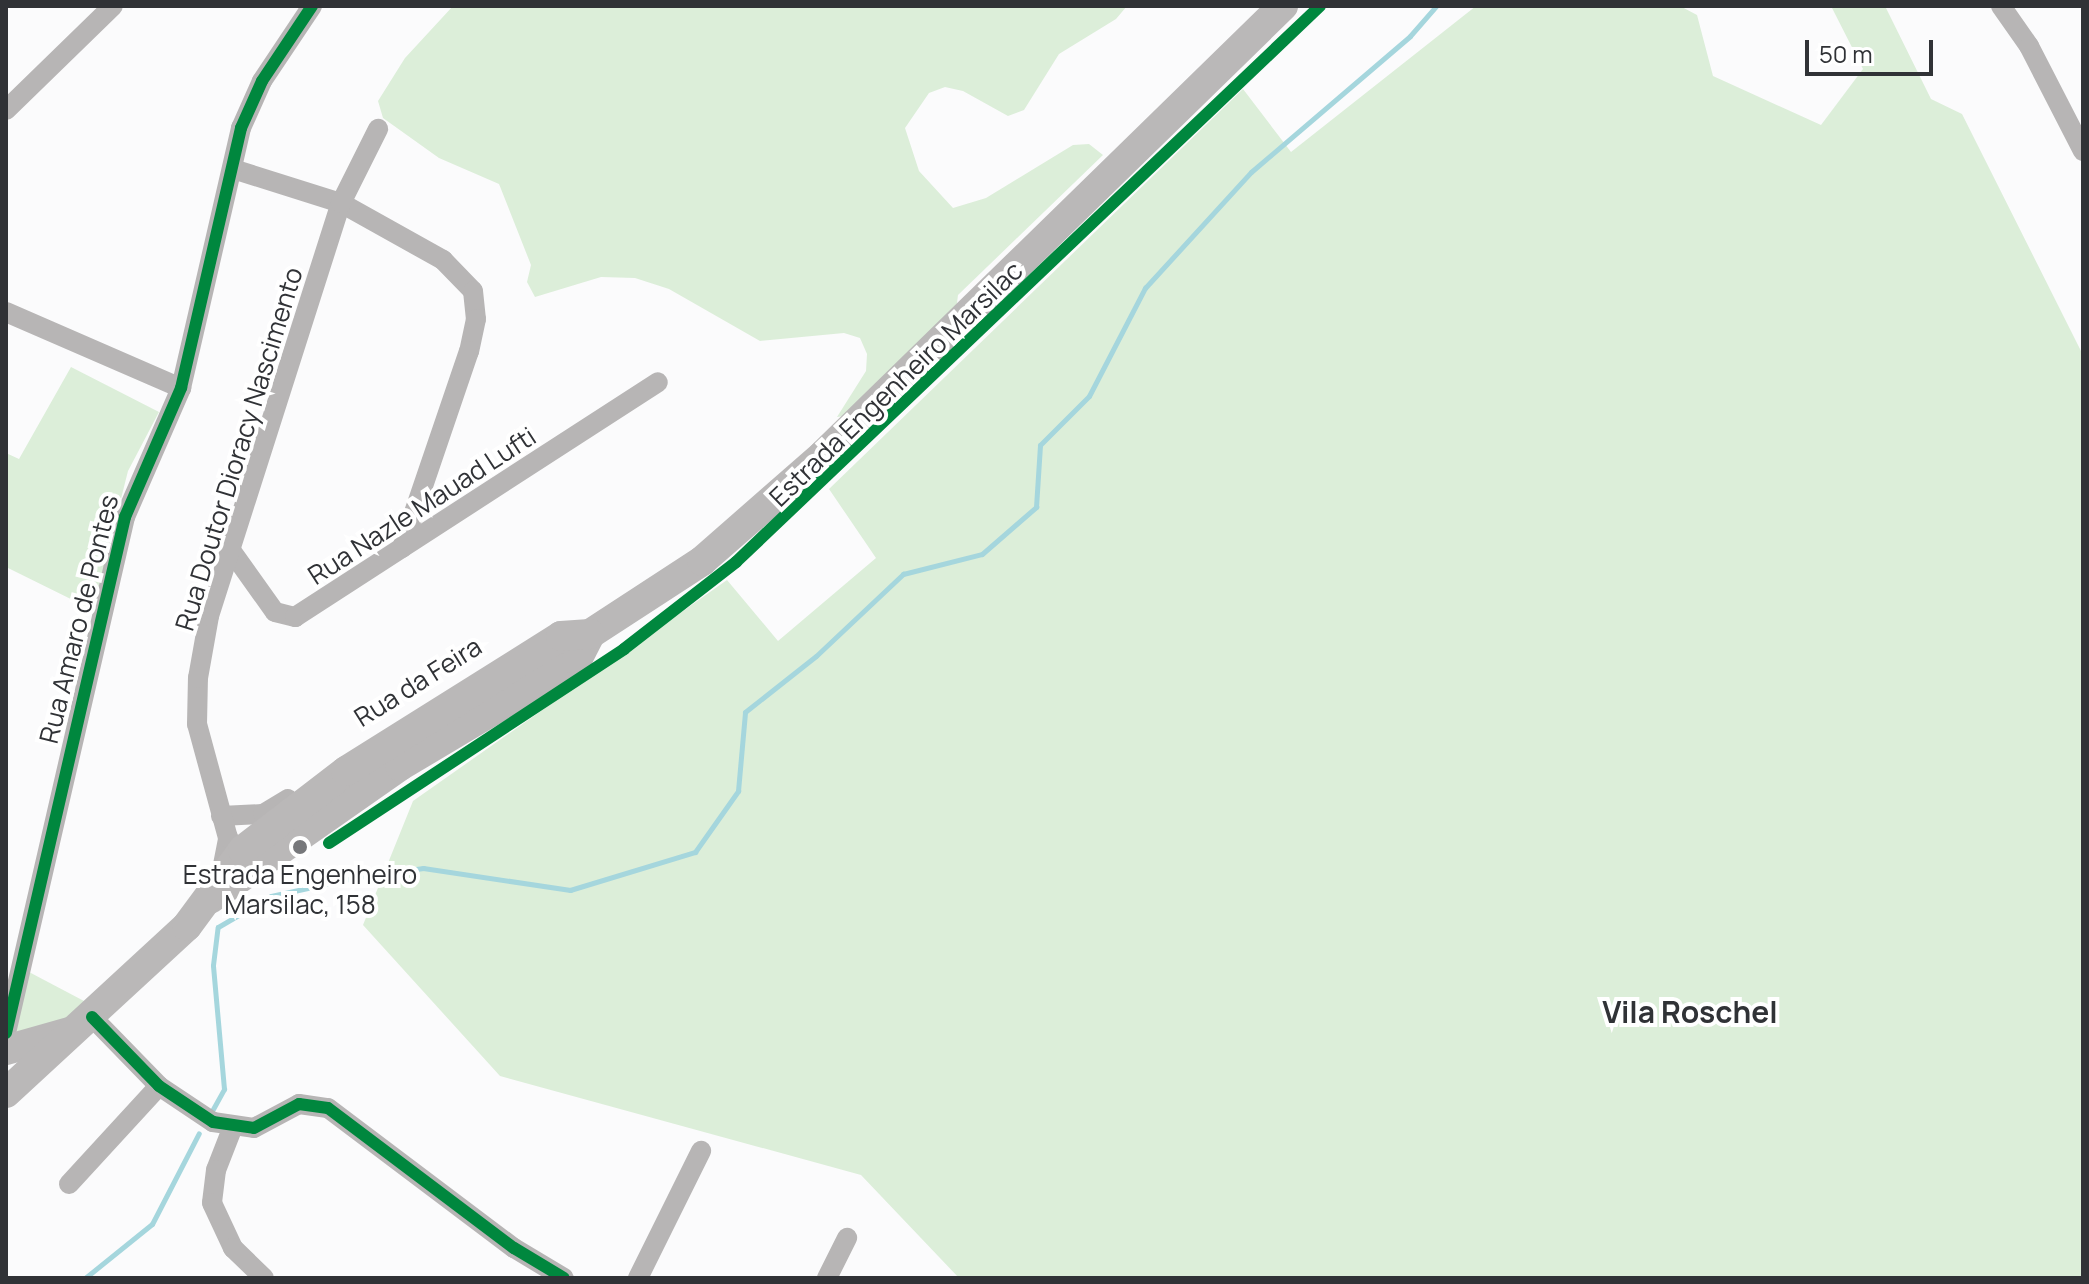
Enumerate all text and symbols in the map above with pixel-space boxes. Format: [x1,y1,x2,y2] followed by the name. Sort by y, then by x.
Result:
[1809,24,1937,74] scale bar
[1819,37,1873,70] text: 50 m
[763,255,1029,513] street label: Estrada Engenheiro Marsilac
[169,264,309,634] street label: Rua Doutor Dioracy Nascimento
[302,421,542,591] street label: Rua Nazle Mauad Lufti
[33,491,125,747] street label: Rua Amaro de Pontes
[349,631,487,733] street label: Rua da Feira
[291,838,309,856] marker: Estrada Engenheiro Marsilac, 158
[183,859,417,920] place label: Estrada Engenheiro Marsilac, 158
[1602,994,1778,1030] district label: Vila Roschel

